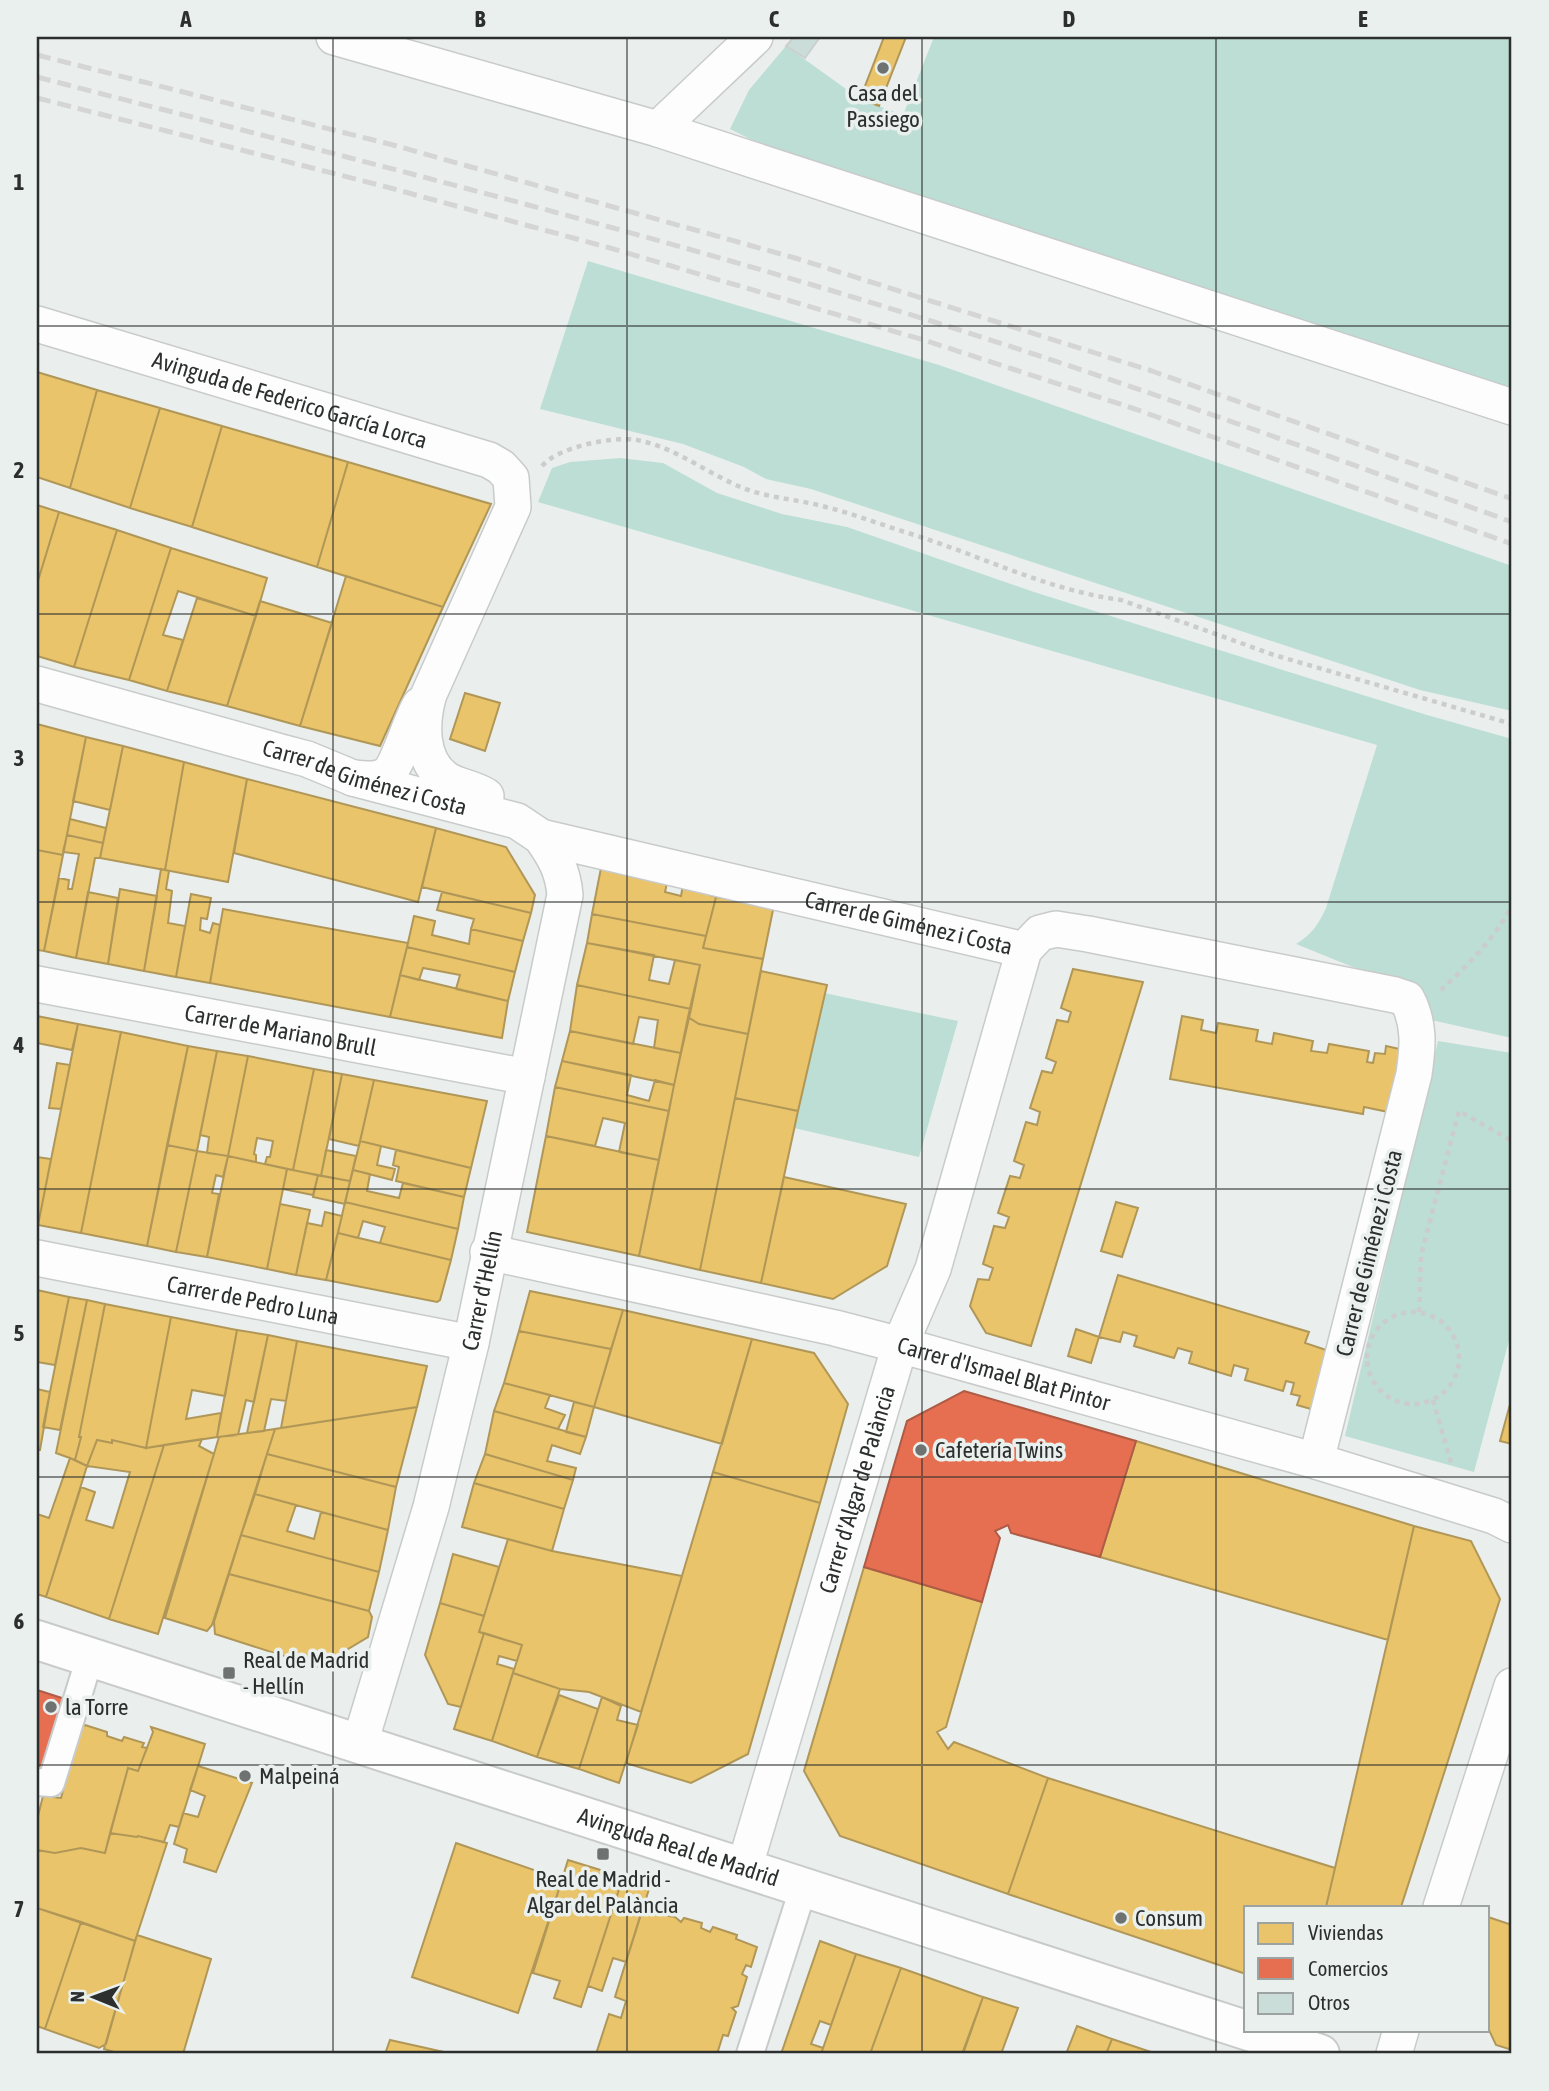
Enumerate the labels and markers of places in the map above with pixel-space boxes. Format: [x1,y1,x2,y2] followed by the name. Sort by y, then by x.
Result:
[875,60,891,76] marker: Casa del Passiego
[846,80,920,132] place label: Casa del Passiego
[935,1437,1063,1463] place label: Cafetería Twins
[913,1442,929,1458] marker: Cafetería Twins
[243,1647,369,1699] place label: Real de Madrid - Hellín
[221,1665,237,1681] marker: Real de Madrid - Hellín
[65,1694,128,1720] place label: la Torre
[43,1699,59,1715] marker: la Torre
[259,1763,340,1789] place label: Malpeiná
[237,1768,253,1784] marker: Malpeiná
[595,1846,611,1862] marker: Real de Madrid - Algar del Palància
[527,1866,679,1918] place label: Real de Madrid - Algar del Palància
[1135,1905,1203,1931] place label: Consum
[1113,1910,1129,1926] marker: Consum

